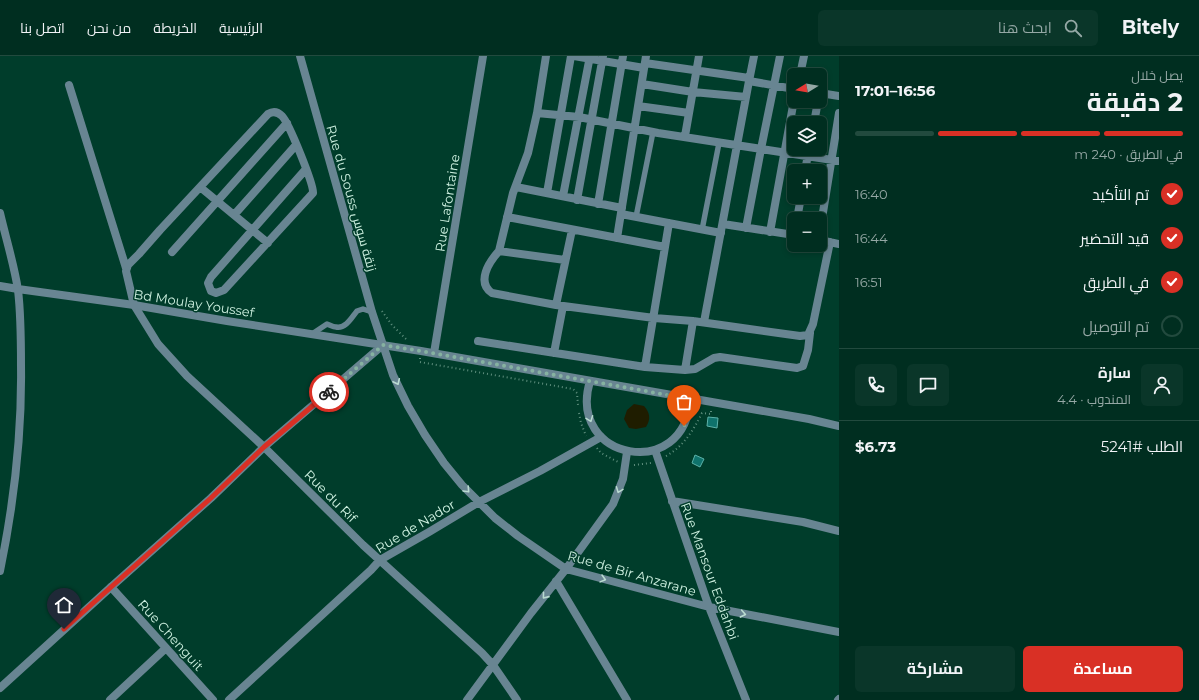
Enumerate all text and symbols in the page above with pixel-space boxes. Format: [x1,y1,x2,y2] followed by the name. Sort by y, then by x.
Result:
[818,10,1098,46] search box
[1122,16,1179,39] text: Bitely
[1062,17,1084,39] icon: search
[998,18,1052,37] text: ابحث هنا
[20,19,65,37] text: اتصل بنا
[87,19,131,37] text: من نحن
[153,19,197,37] text: الخريطة
[219,19,263,37] text: الرئيسية
[1131,67,1183,83] text: يصل خلال
[787,68,827,108] north arrow
[787,68,827,252] map controls
[855,81,935,100] text: 16:56–17:01
[1087,86,1183,118] text: 2 دقيقة
[787,116,827,156] button: layers
[323,123,381,273] street label: Rue du Souss زنقة سوس
[1074,146,1183,162] text: في الطريق · 240 m
[431,153,463,253] street label: Rue Lafontaine
[787,164,827,204] button: +
[1161,183,1183,205] icon: check
[1092,185,1149,204] text: تم التأكيد
[855,186,888,202] text: 16:40
[787,212,827,252] button: −
[1161,227,1183,249] icon: check
[1080,229,1149,248] text: قيد التحضير
[855,230,888,246] text: 16:44
[1161,271,1183,293] icon: check
[1083,273,1149,292] text: في الطريق
[855,274,882,290] text: 16:51
[132,286,256,321] street label: Bd Moulay Youssef
[1083,317,1149,336] text: تم التوصيل
[1098,363,1131,382] text: سارة
[855,364,897,406] button: phone
[907,364,949,406] button: chat
[1141,364,1183,406] button: person
[309,372,349,412] courier
[392,378,400,385] one-way arrow
[318,381,340,403] icon: bike
[667,385,701,426] pin
[673,391,695,413] icon: bag
[1057,391,1131,407] text: المندوب · 4.4
[586,415,594,422] one-way arrow
[855,437,896,456] text: $6.73
[1101,437,1183,456] text: الطلب #5241
[301,466,361,526] street label: Rue du Rif
[463,485,470,493] one-way arrow
[616,486,624,493] one-way arrow
[372,496,458,556] street label: Rue de Nador
[678,500,742,642] street label: Rue Mansour Eddahbi
[566,547,698,599] street label: Rue de Bir Anzarane
[600,574,607,583] one-way arrow
[47,588,81,629] pin
[542,591,549,598] one-way arrow
[53,594,75,616] icon: home
[135,596,207,674] street label: Rue Chenguit
[740,609,746,617] one-way arrow
[855,646,1015,692] button: مشاركة
[1023,646,1183,692] button: مساعدة

